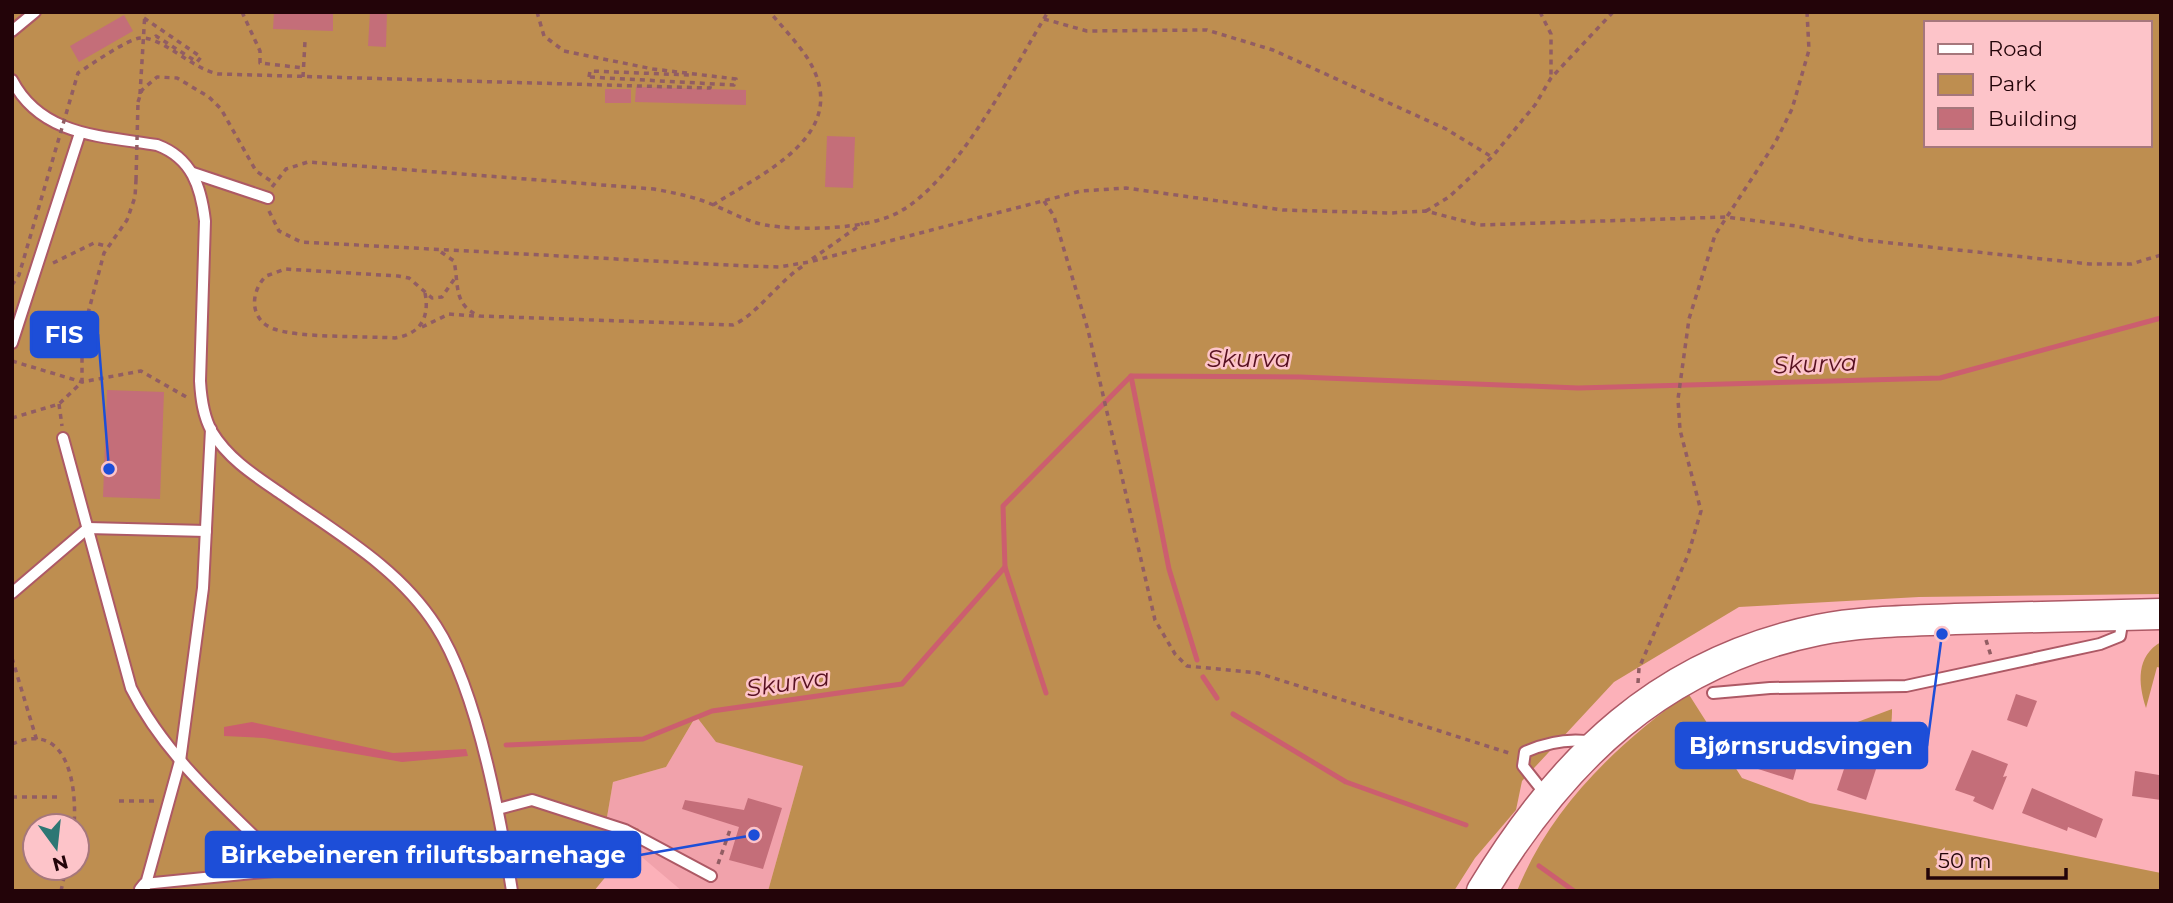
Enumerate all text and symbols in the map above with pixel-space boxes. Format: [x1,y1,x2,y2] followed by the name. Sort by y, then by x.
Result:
[1924,21,2152,147] legend
[1988,36,2043,61] text: Road
[1988,71,2036,96] text: Park
[1988,106,2078,131] text: Building
[31,312,98,357] callout: FIS
[45,320,83,349] text: FIS
[1207,344,1291,373] water label: Skurva
[1773,348,1857,379] water label: Skurva
[744,662,831,703] water label: Skurva
[1676,723,1927,768] callout: Bjørnsrudsvingen
[1689,731,1913,760] text: Bjørnsrudsvingen
[21,812,91,882] north arrow
[206,832,640,877] callout: Birkebeineren friluftsbarnehage
[1928,836,2066,880] scale bar
[220,840,626,869] text: Birkebeineren friluftsbarnehage
[1938,848,1992,873] text: 50 m
[50,850,71,876] text: N

